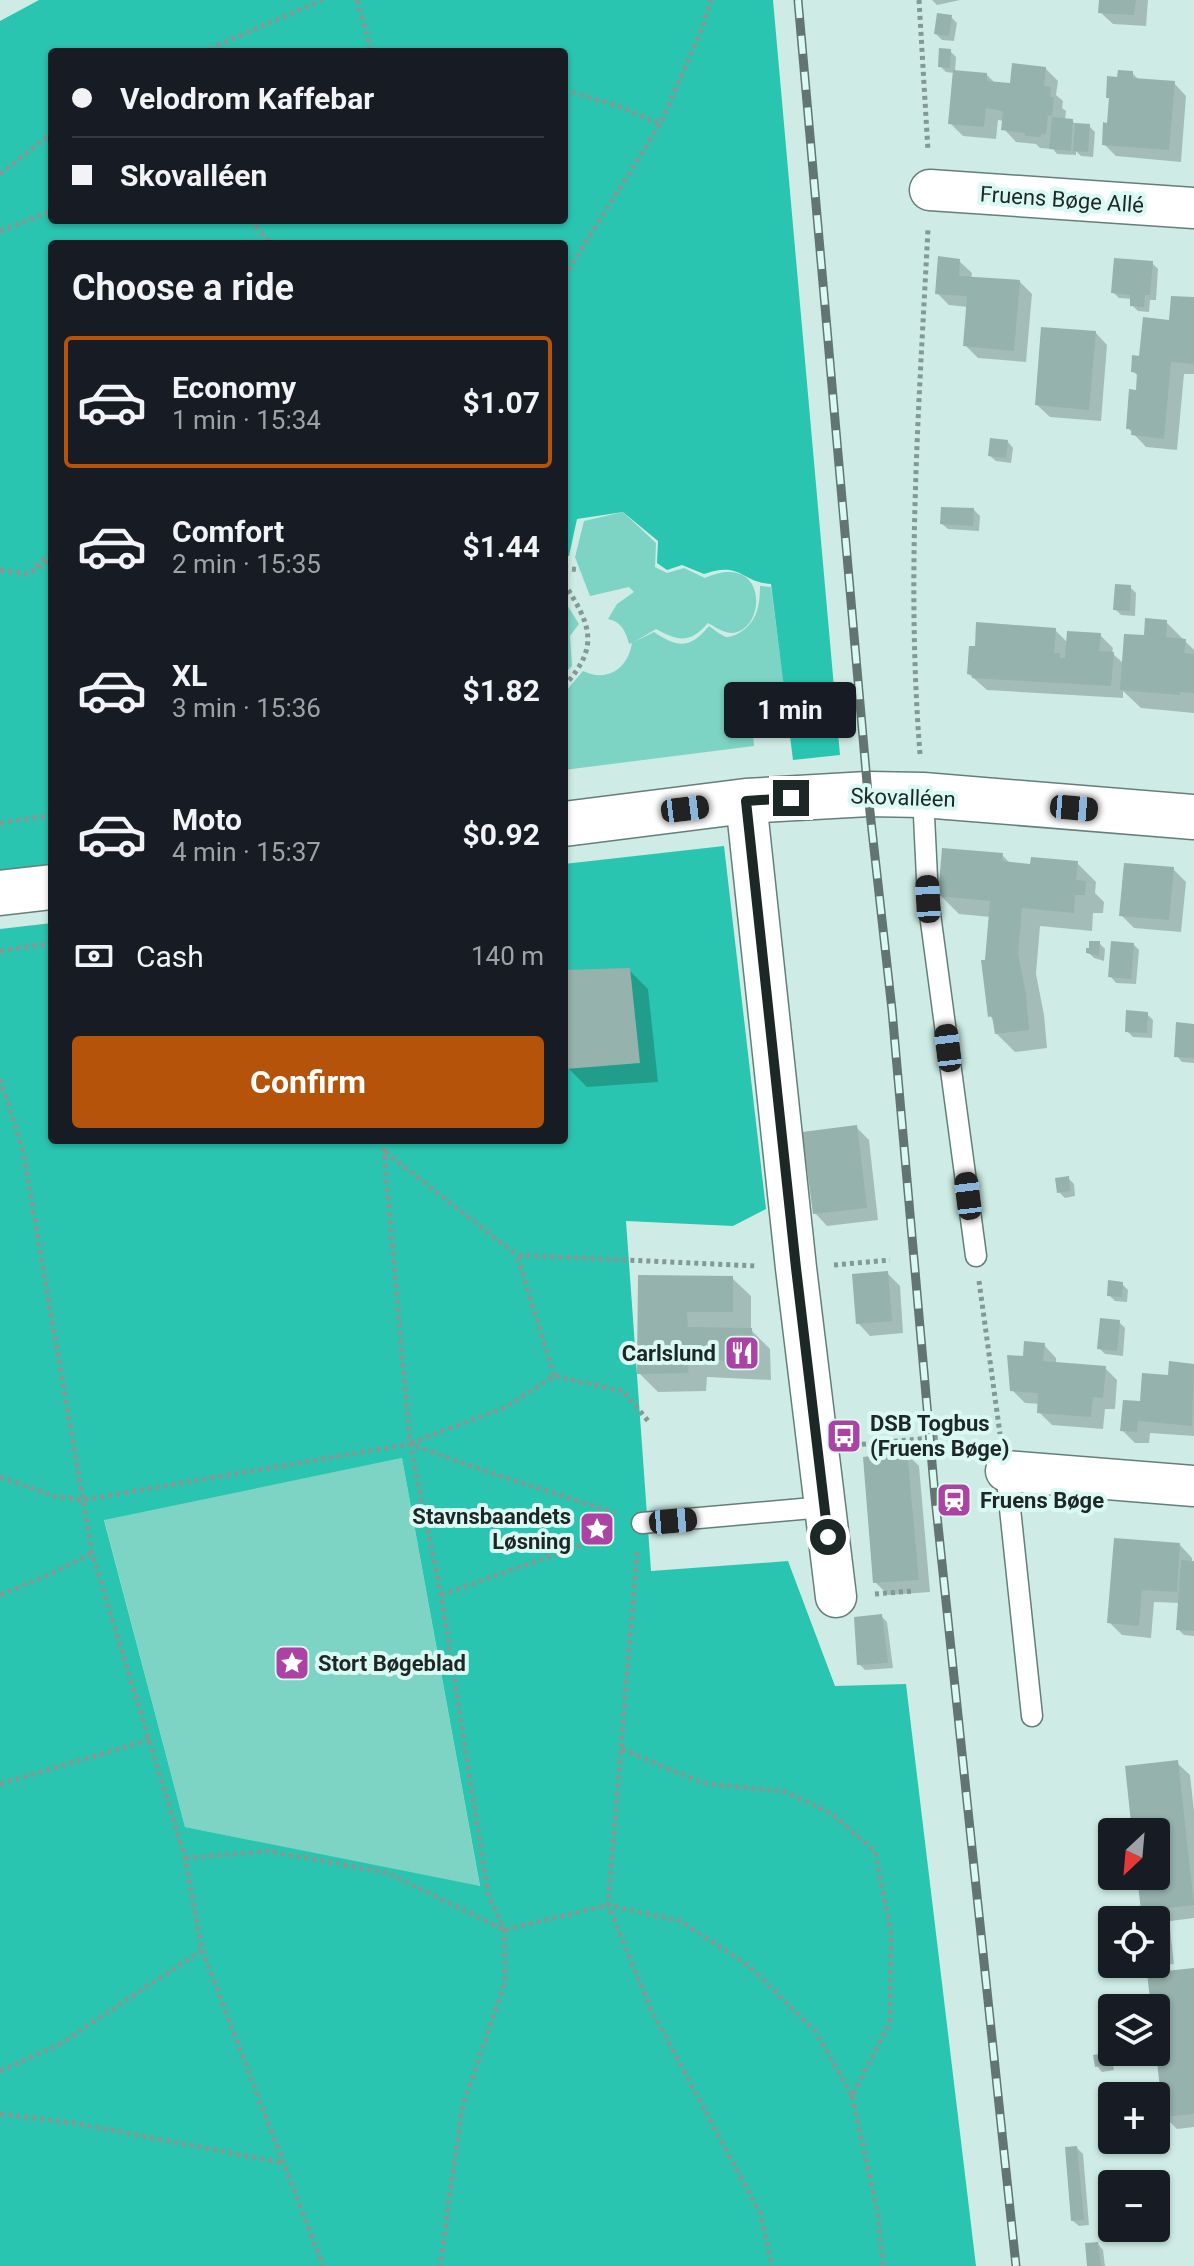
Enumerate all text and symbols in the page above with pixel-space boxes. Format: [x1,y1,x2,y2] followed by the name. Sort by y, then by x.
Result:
[120,81,374,116] text: Velodrom Kaffebar
[120,158,267,193] text: Skovalléen
[979,181,1145,218] street label: Fruens Bøge Allé
[72,267,294,309] text: Choose a ride
[76,366,148,438] icon: car
[172,370,296,405] text: Economy
[462,385,540,420] text: $1.07
[172,405,321,435] text: 1 min · 15:34
[76,510,148,582] icon: car
[172,514,284,549] text: Comfort
[462,529,540,564] text: $1.44
[172,549,321,579] text: 2 min · 15:35
[76,654,148,726] icon: car
[172,658,207,693] text: XL
[462,673,540,708] text: $1.82
[725,682,857,738] callout: 1 min
[172,693,321,723] text: 3 min · 15:36
[757,695,823,725] text: 1 min
[773,780,809,816] route end
[850,783,956,812] street label: Skovalléen
[660,794,710,824] car
[1049,794,1099,822] car
[76,798,148,870] icon: car
[172,802,242,837] text: Moto
[462,817,540,852] text: $0.92
[172,837,321,867] text: 4 min · 15:37
[915,874,941,924] car
[72,934,116,978] icon: cash
[136,939,204,974] text: Cash
[471,941,544,971] text: 140 m
[933,1023,963,1073] car
[72,1036,544,1128] button: Confirm
[953,1171,983,1221] car
[723,1334,761,1372] restaurant icon: Carlslund
[622,1341,716,1366] place label: Carlslund
[870,1411,1009,1461] place label: DSB Togbus (Fruens Bøge)
[825,1417,863,1455] bus stop icon: DSB Togbus (Fruens Bøge)
[935,1481,973,1519] station icon: Fruens Bøge
[980,1488,1104,1513] place label: Fruens Bøge
[412,1504,571,1554] place label: Stavnsbaandets Løsning
[648,1507,698,1535] car
[578,1510,616,1548] place icon: Stavnsbaandets Løsning
[810,1519,846,1555] route start
[273,1644,311,1682] place icon: Stort Bøgeblad
[318,1651,466,1676] place label: Stort Bøgeblad
[1098,1818,1170,1890] north arrow
[1098,1818,1170,2242] map controls
[1098,1906,1170,1978] button: locate
[1098,1994,1170,2066] button: layers
[1098,2082,1170,2154] button: +
[1098,2170,1170,2242] button: −

